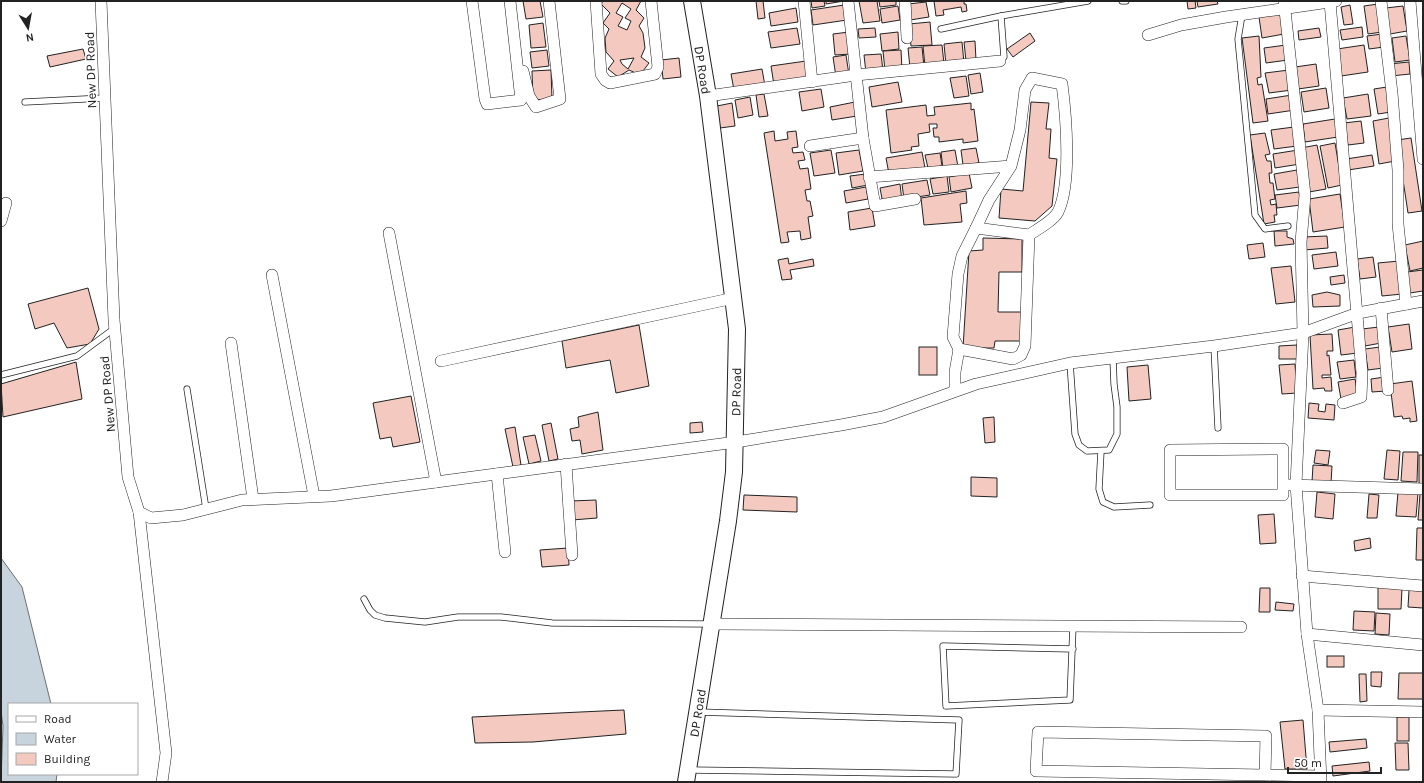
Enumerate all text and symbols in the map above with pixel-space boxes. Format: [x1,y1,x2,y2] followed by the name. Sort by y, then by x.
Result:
[8,8,48,48] north arrow
[25,30,35,44] text: N
[82,31,99,109] street label: New DP Road
[691,45,714,95] street label: DP Road
[97,355,118,433] street label: New DP Road
[728,367,744,416] street label: DP Road
[686,688,709,738] street label: DP Road
[8,703,138,775] legend
[44,712,72,726] text: Road
[44,732,77,746] text: Water
[1288,749,1381,775] scale bar
[44,752,91,766] text: Building
[1294,756,1322,770] text: 50 m

